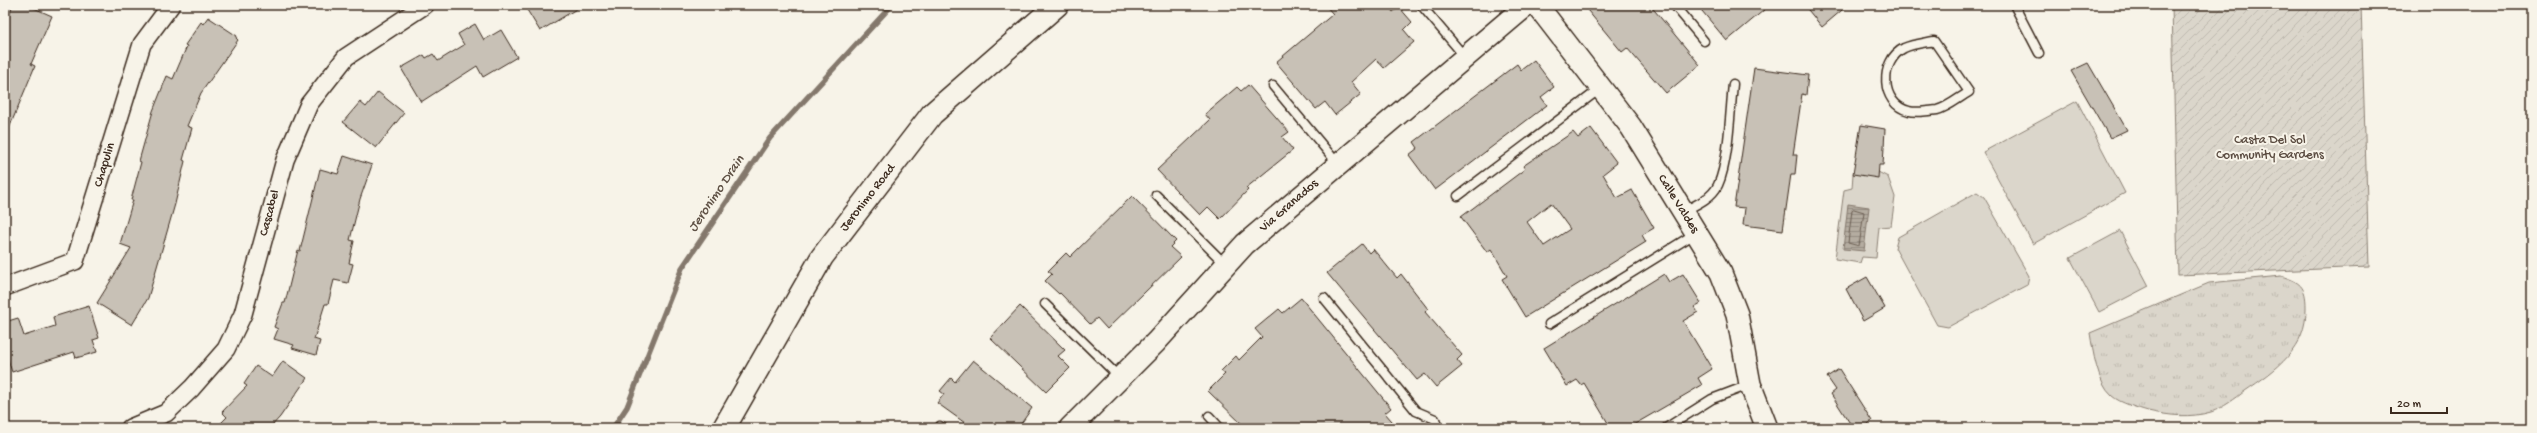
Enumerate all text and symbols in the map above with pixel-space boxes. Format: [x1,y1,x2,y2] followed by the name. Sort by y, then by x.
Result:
[2216,133,2325,163] park label: Casta Del Sol Community Gardens
[91,140,119,189] street label: Chapulin
[685,152,749,235] water label: Jeronimo Drain
[837,160,900,235] street label: Jeronimo Road
[1654,172,1703,237] street label: Calle Valdes
[1256,176,1322,236] street label: Via Granados
[257,188,283,238] street label: Cascabel
[2391,389,2447,415] scale bar
[2397,398,2422,412] text: 20 m

